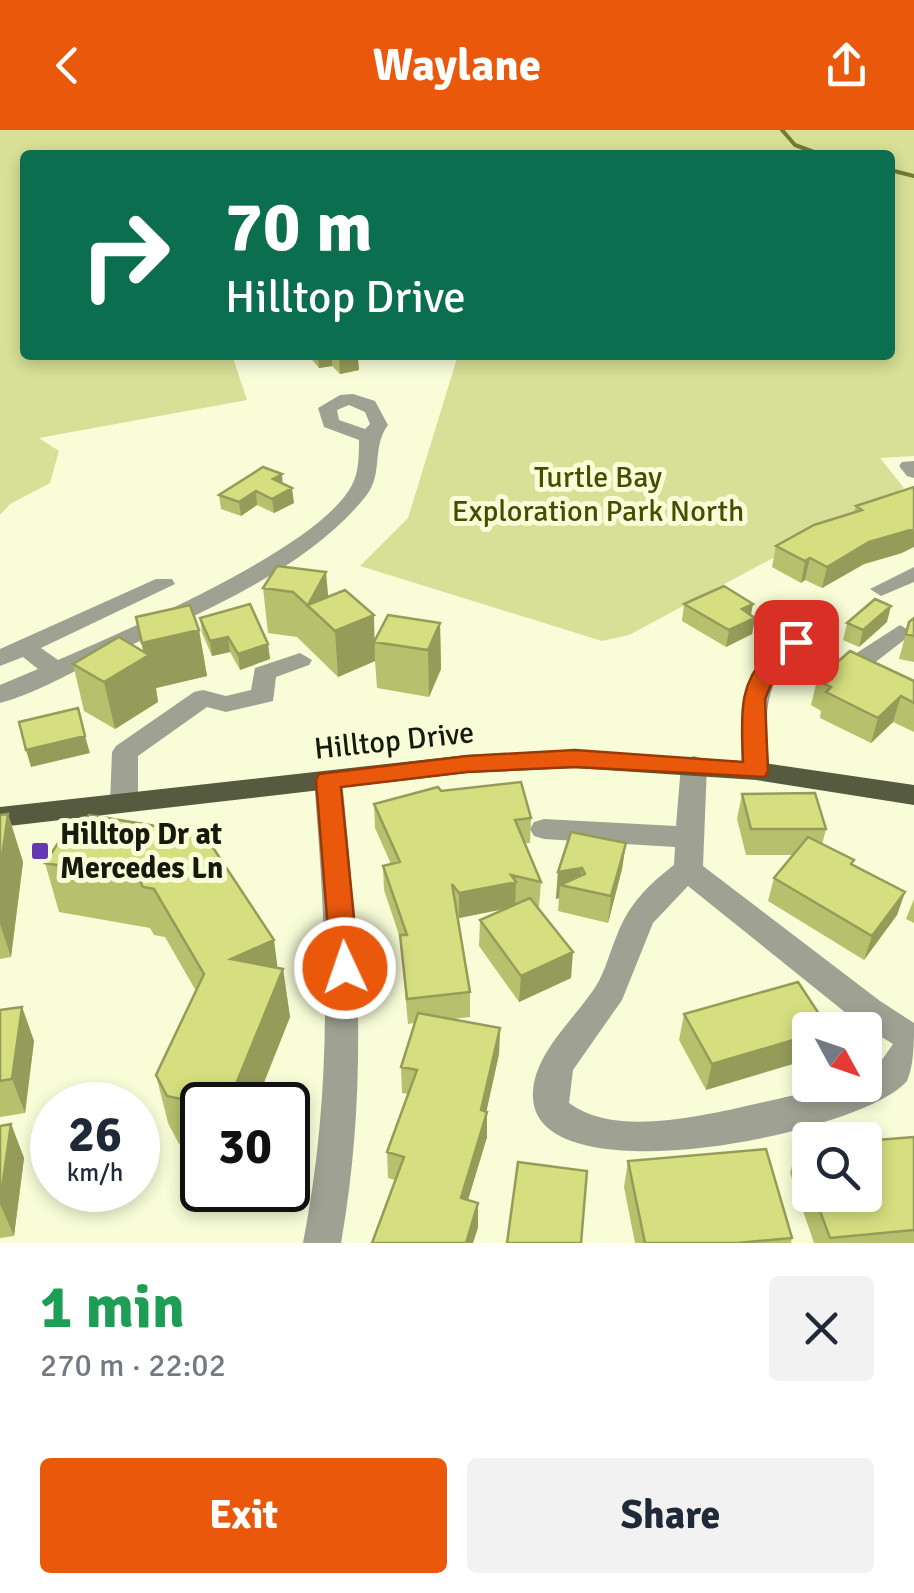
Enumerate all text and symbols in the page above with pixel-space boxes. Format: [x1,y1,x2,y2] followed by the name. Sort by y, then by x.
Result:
[40,38,95,93] icon: back
[373,38,541,93] text: Waylane
[819,38,874,93] icon: share
[225,184,373,270] text: 70 m
[60,190,190,320] icon: right
[225,270,466,325] text: Hilltop Drive
[452,459,744,530] park label: Turtle Bay Exploration Park North
[754,600,839,685] pin
[769,615,824,670] icon: arrive
[312,714,476,768] street label: Hilltop Drive
[60,816,223,887] place label: Hilltop Dr at Mercedes Ln
[29,840,51,862] marker: Hilltop Dr at Mercedes Ln
[293,916,397,1020] position arrow
[792,1012,882,1102] north arrow
[792,1012,882,1212] map controls
[180,1082,310,1212] speed limit sign: 30
[68,1104,122,1166] text: 26
[792,1122,882,1212] button: search
[67,1157,123,1188] text: km/h
[40,1271,185,1345] text: 1 min
[769,1276,874,1381] button: close
[40,1346,226,1385] text: 270 m · 22:02
[40,1458,447,1573] button: Exit
[467,1458,874,1573] button: Share

